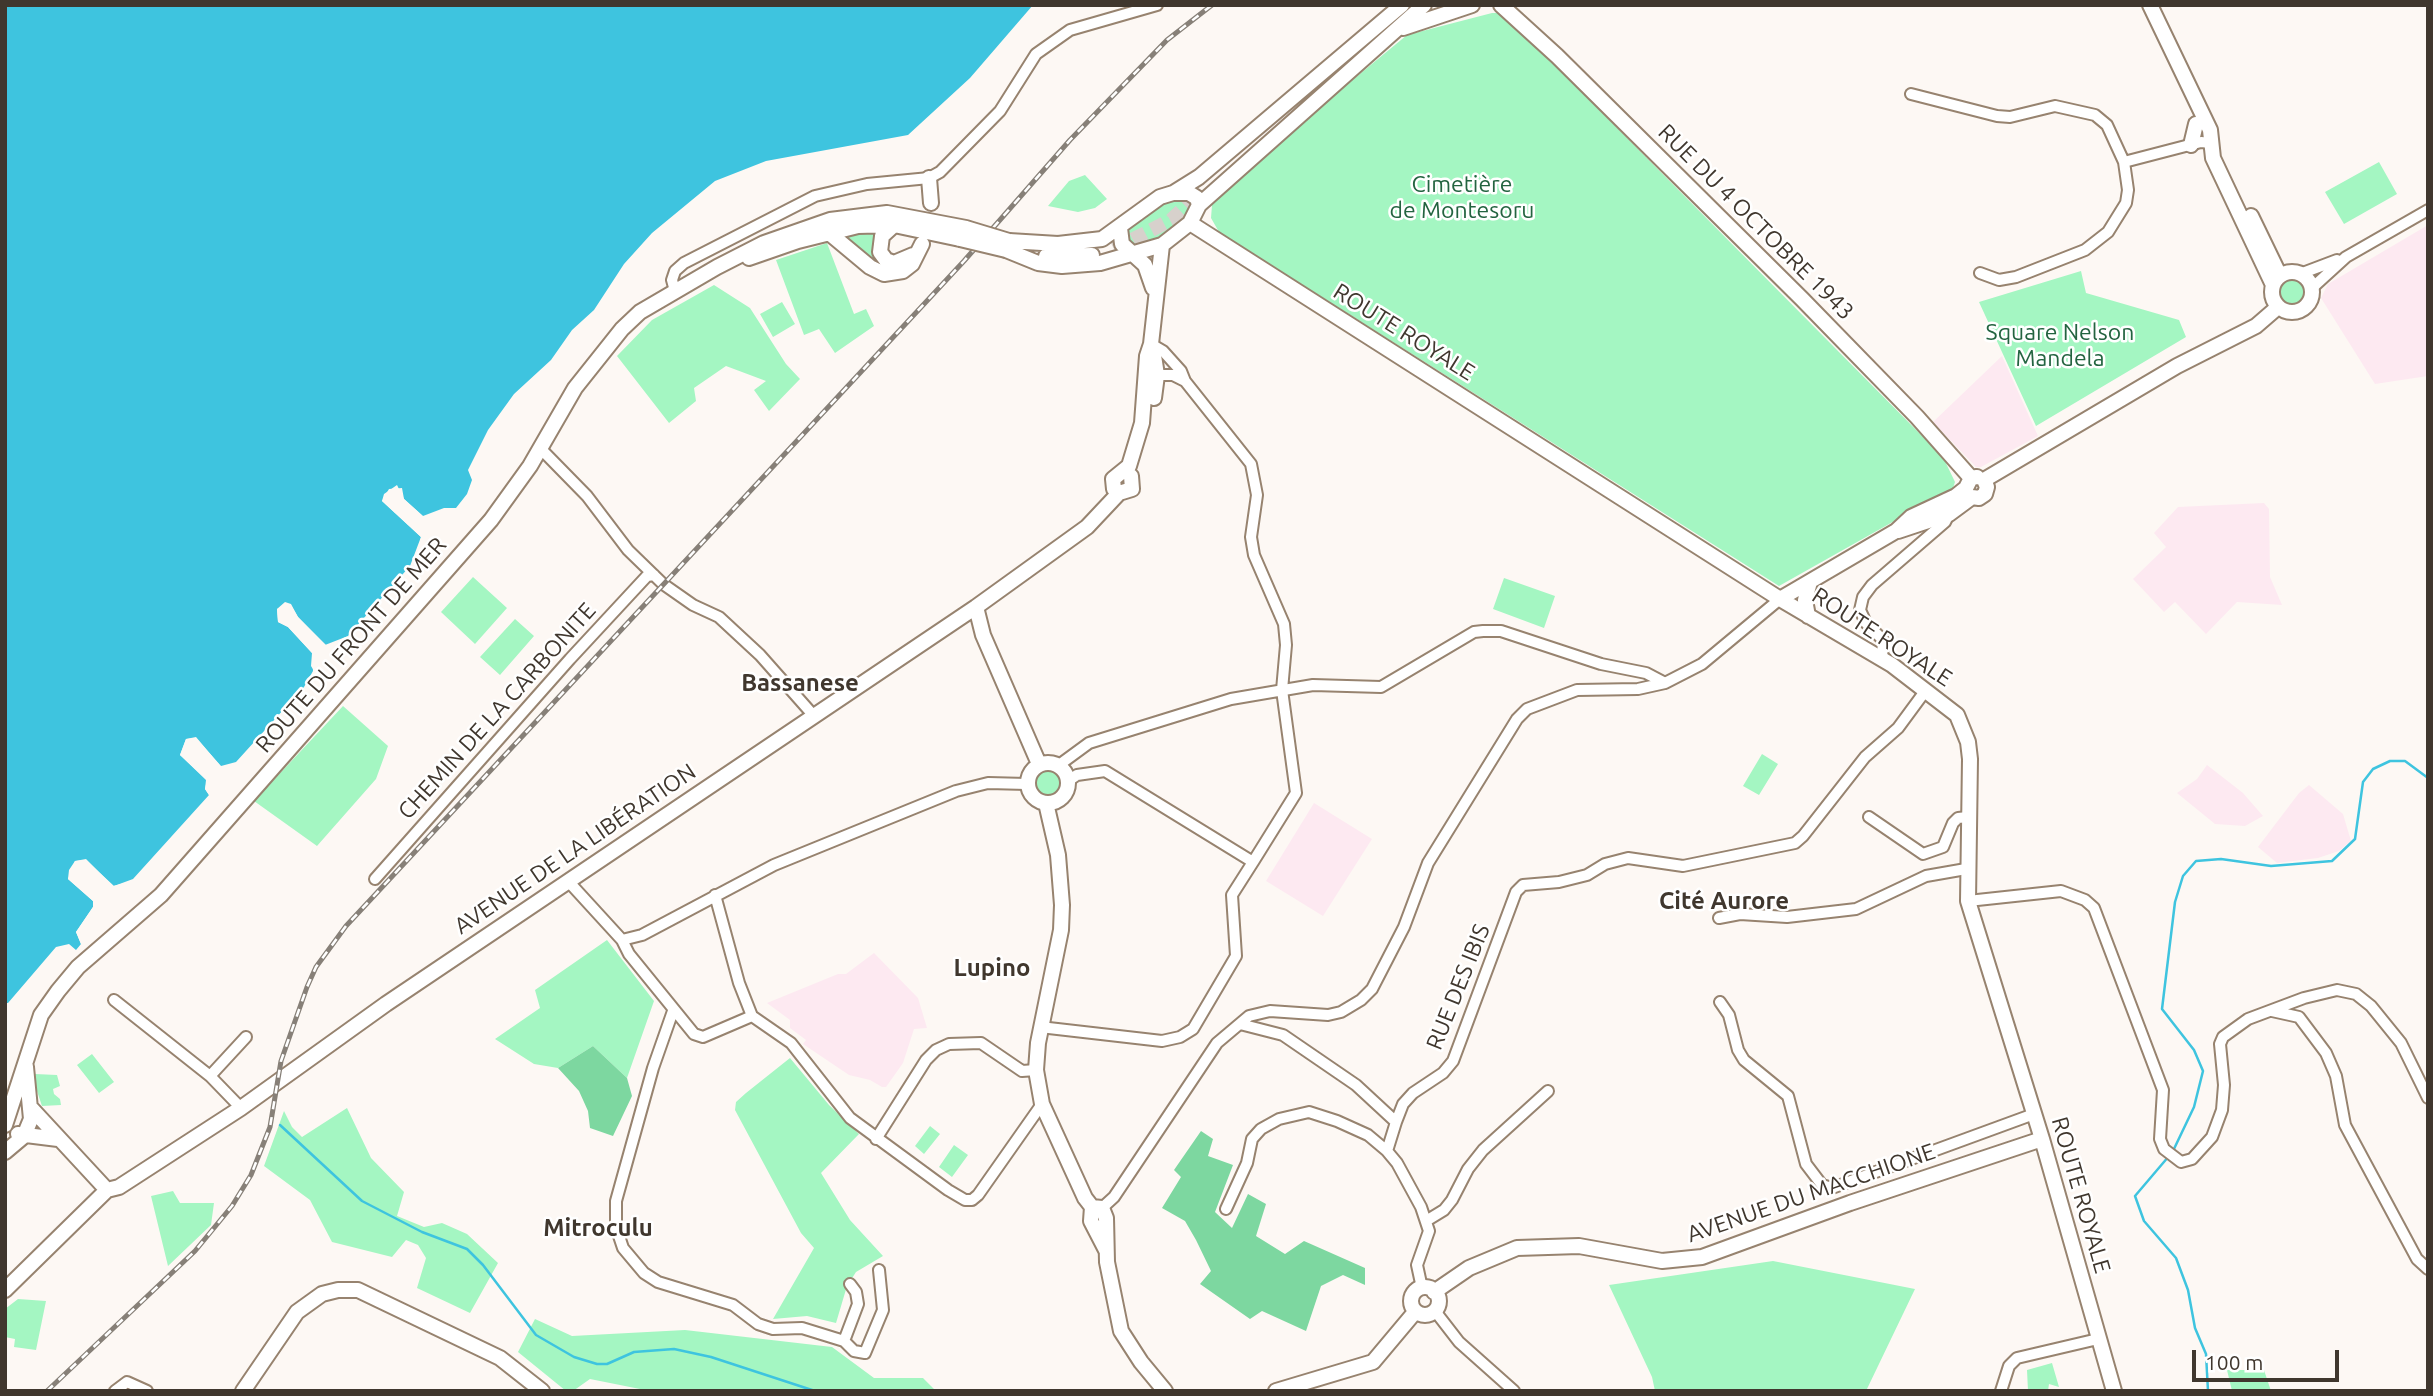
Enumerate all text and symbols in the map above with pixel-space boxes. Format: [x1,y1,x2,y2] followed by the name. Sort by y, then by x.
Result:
[1652,118,1860,326] street label: RUE DU 4 OCTOBRE 1943
[1390,170,1534,224] park label: Cimetière de Montesoru
[1328,278,1480,386] street label: ROUTE ROYALE
[1986,318,2134,372] park label: Square Nelson Mandela
[250,532,452,758] street label: ROUTE DU FRONT DE MER
[1807,581,1957,693] street label: ROUTE ROYALE
[392,597,602,825] street label: CHEMIN DE LA CARBONITE
[741,669,859,697] district label: Bassanese
[449,758,701,940] street label: AVENUE DE LA LIBÉRATION
[1659,887,1789,915] district label: Cité Aurore
[1420,920,1496,1054] street label: RUE DES IBIS
[954,954,1030,982] district label: Lupino
[2045,1114,2117,1276] street label: ROUTE ROYALE
[1683,1138,1939,1248] street label: AVENUE DU MACCHIONE
[543,1214,653,1242] district label: Mitroculu
[2195,1336,2342,1380] scale bar
[2205,1350,2263,1374] text: 100 m

